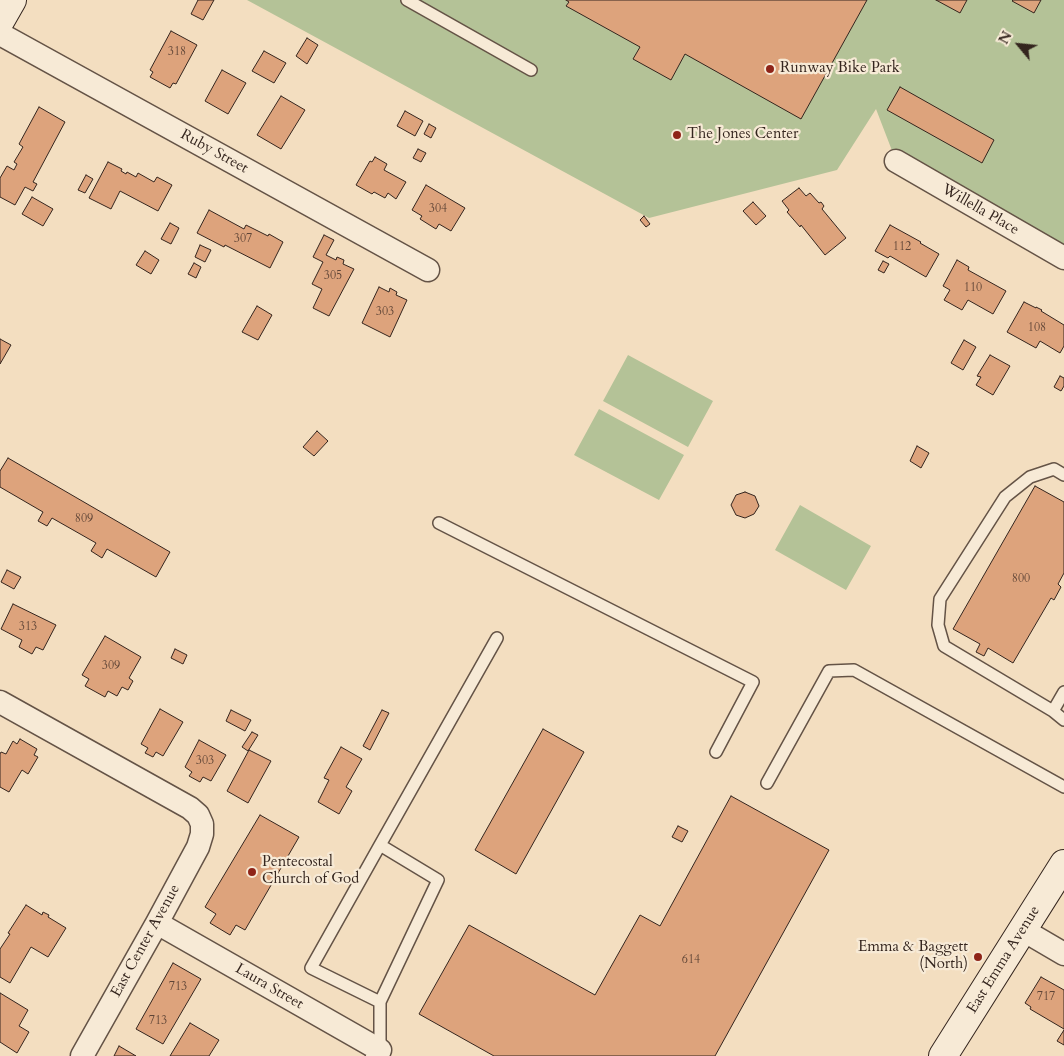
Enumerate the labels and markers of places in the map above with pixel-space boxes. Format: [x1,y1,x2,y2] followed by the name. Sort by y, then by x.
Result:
[780,60,900,78] place label: Runway Bike Park
[764,63,776,75] marker: Runway Bike Park
[687,126,798,144] place label: The Jones Center
[671,129,683,141] marker: The Jones Center
[262,854,359,889] place label: Pentecostal Church of God
[246,866,258,878] marker: Pentecostal Church of God
[858,939,968,974] place label: Emma & Baggett (North)
[972,951,984,963] marker: Emma & Baggett (North)

